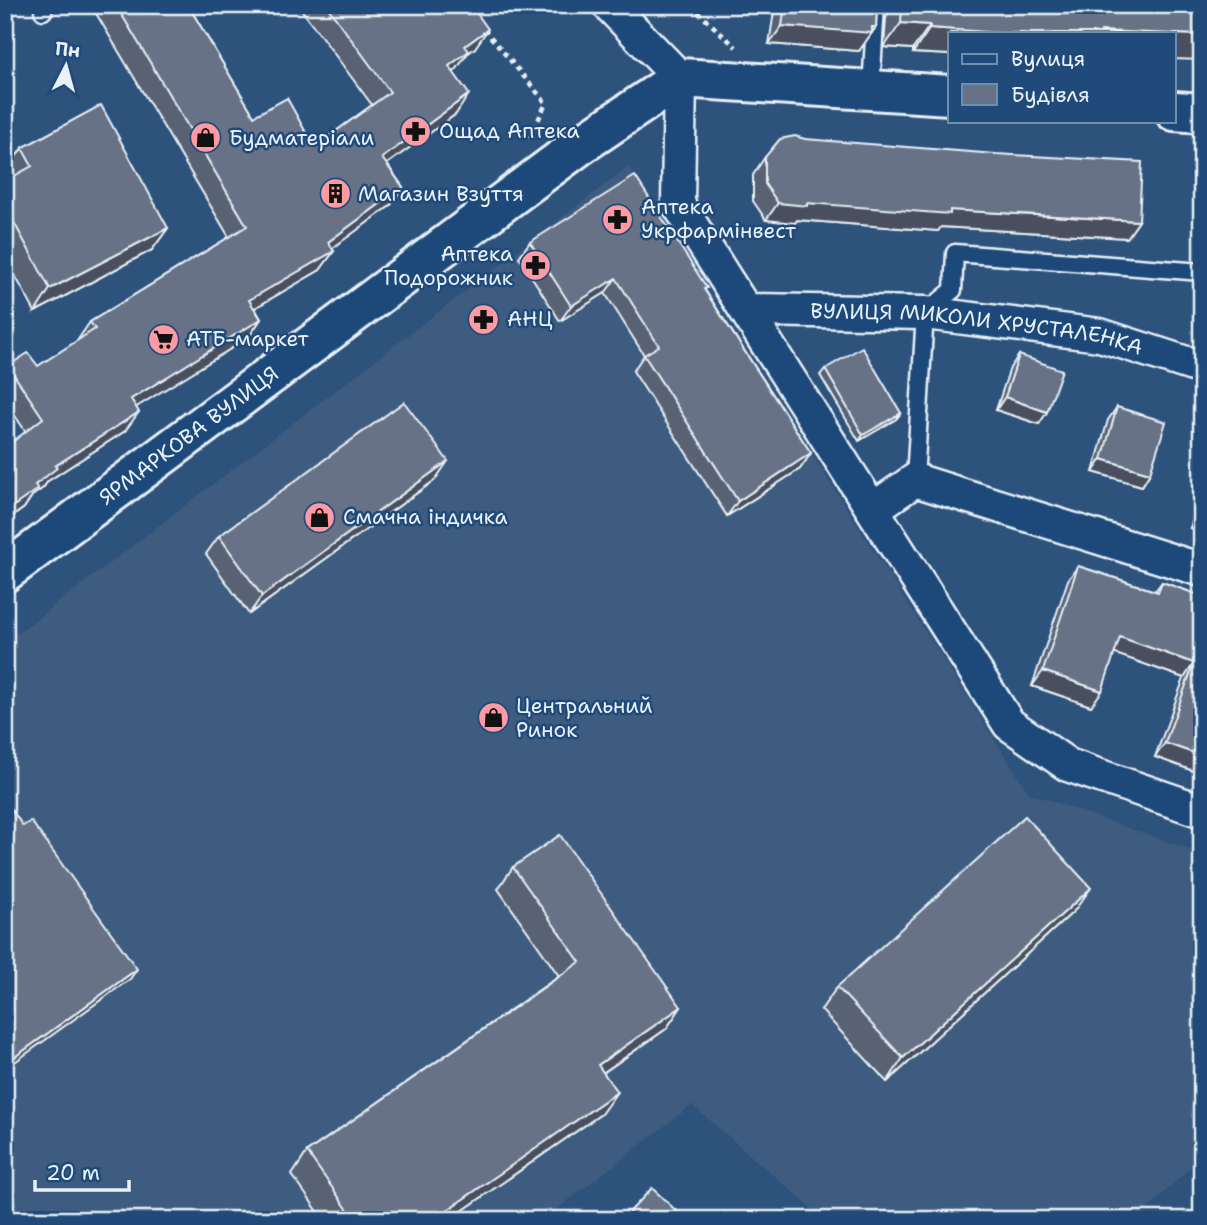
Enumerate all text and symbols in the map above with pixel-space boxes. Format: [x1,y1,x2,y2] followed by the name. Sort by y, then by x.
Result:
[32,32,102,102] north arrow
[948,32,1176,122] legend
[54,36,82,63] text: Пн
[1011,45,1085,73] text: Вулиця
[1011,81,1090,109] text: Будівля
[399,114,433,148] pharmacy icon: Ощад Аптека
[439,117,580,145] place label: Ощад Аптека
[189,121,223,155] shop icon: Будматеріали
[229,124,374,152] place label: Будматеріали
[318,177,352,211] building icon: Магазин Взуття
[358,180,524,208] place label: Магазин Взуття
[641,193,796,245] place label: Аптека Укрфармінвест
[601,202,635,236] pharmacy icon: Аптека Укрфармінвест
[384,240,513,292] place label: Аптека Подорожник
[519,249,553,283] pharmacy icon: Аптека Подорожник
[810,297,1146,362] street label: ВУЛИЦЯ МИКОЛИ ХРУСТАЛЕНКА
[467,302,501,336] pharmacy icon: АНЦ
[507,305,553,333] place label: АНЦ
[146,322,180,356] supermarket icon: АТБ-маркет
[186,325,309,353] place label: АТБ-маркет
[93,360,284,511] street label: ЯРМАРКОВА ВУЛИЦЯ
[303,500,337,534] shop icon: Смачна індичка
[343,503,508,531] place label: Смачна індичка
[516,692,653,744] place label: Центральний Ринок
[476,701,510,735] shop icon: Центральний Ринок
[35,1148,130,1192] scale bar
[46,1159,100,1187] text: 20 m

